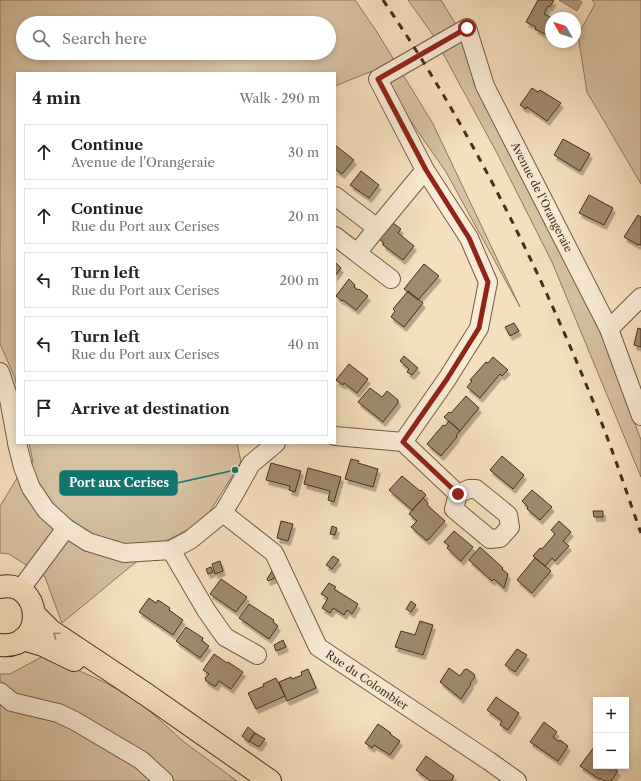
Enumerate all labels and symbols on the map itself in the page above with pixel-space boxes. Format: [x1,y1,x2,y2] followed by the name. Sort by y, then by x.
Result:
[545,12,581,48] north arrow
[458,19,476,37] route start
[508,139,576,254] street label: Avenue de l'Orangeraie
[60,471,177,495] callout: Port aux Cerises
[69,475,169,490] text: Port aux Cerises
[449,485,467,503] route end
[53,632,60,640] one-way arrow
[323,647,411,713] street label: Rue du Colombier

